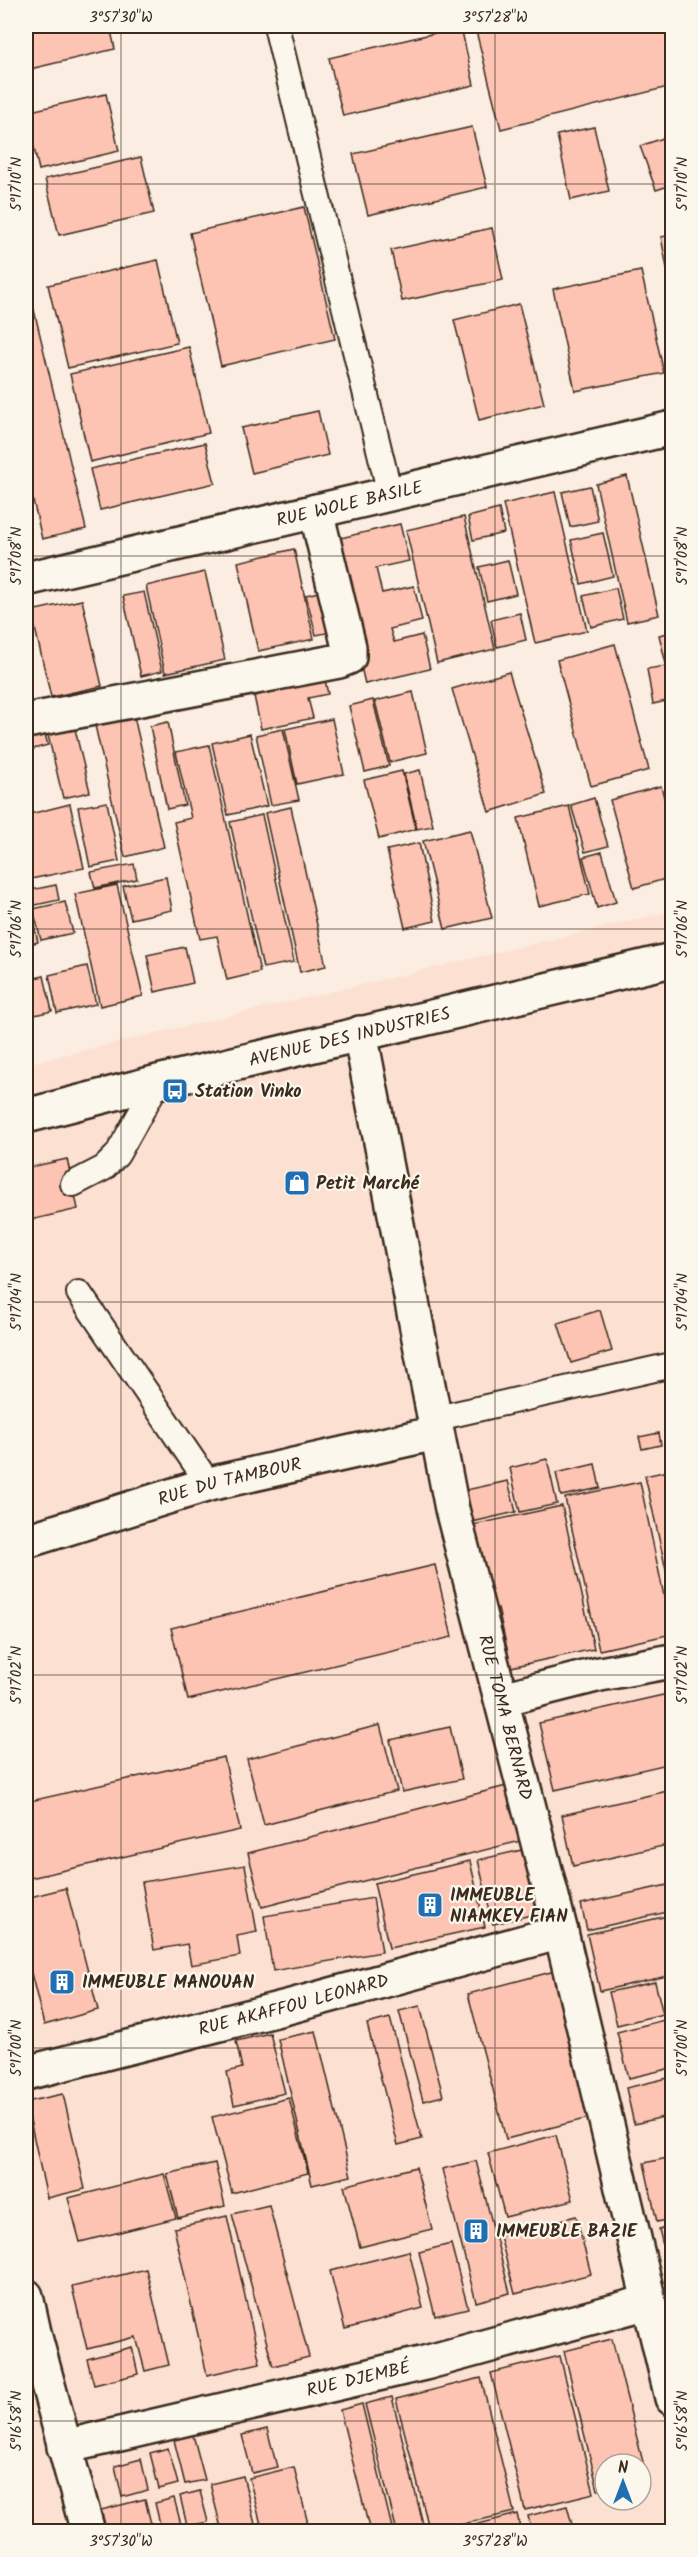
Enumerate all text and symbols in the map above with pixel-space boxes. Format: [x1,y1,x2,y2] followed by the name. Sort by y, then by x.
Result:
[89,6,153,30] text: 3°57'30"W
[462,6,528,30] text: 3°57'28"W
[5,157,29,211] text: 5°17'10"N
[671,157,695,211] text: 5°17'10"N
[273,474,426,536] street label: RUE WOLE BASILE
[5,527,29,585] text: 5°17'08"N
[671,527,695,585] text: 5°17'08"N
[5,900,29,958] text: 5°17'06"N
[671,900,695,958] text: 5°17'06"N
[246,1000,454,1076] street label: AVENUE DES INDUSTRIES
[160,1076,190,1106] bus stop icon: Station Vinko
[195,1078,301,1107] place label: Station Vinko
[282,1168,312,1198] shop icon: Petit Marché
[316,1170,420,1199] place label: Petit Marché
[5,1273,29,1331] text: 5°17'04"N
[671,1273,695,1331] text: 5°17'04"N
[154,1451,304,1515] street label: RUE DU TAMBOUR
[469,1632,540,1804] street label: RUE TOMA BERNARD
[5,1646,29,1704] text: 5°17'02"N
[671,1646,695,1704] text: 5°17'02"N
[450,1882,568,1932] place label: IMMEUBLE NIAMKEY FIAN
[415,1890,445,1920] building icon: IMMEUBLE NIAMKEY FIAN
[47,1967,77,1997] building icon: IMMEUBLE MANOUAN
[195,1967,393,2045] street label: RUE AKAFFOU LEONARD
[82,1969,255,1998] place label: IMMEUBLE MANOUAN
[5,2019,29,2077] text: 5°17'00"N
[671,2019,695,2077] text: 5°17'00"N
[461,2216,491,2246] building icon: IMMEUBLE BAZIE
[496,2218,638,2247] place label: IMMEUBLE BAZIE
[304,2354,414,2406] street label: RUE DJEMBÉ
[5,2391,29,2451] text: 5°16'58"N
[671,2391,695,2451] text: 5°16'58"N
[593,2452,653,2512] north arrow
[618,2456,628,2481] text: N
[89,2530,153,2554] text: 3°57'30"W
[462,2530,528,2554] text: 3°57'28"W

